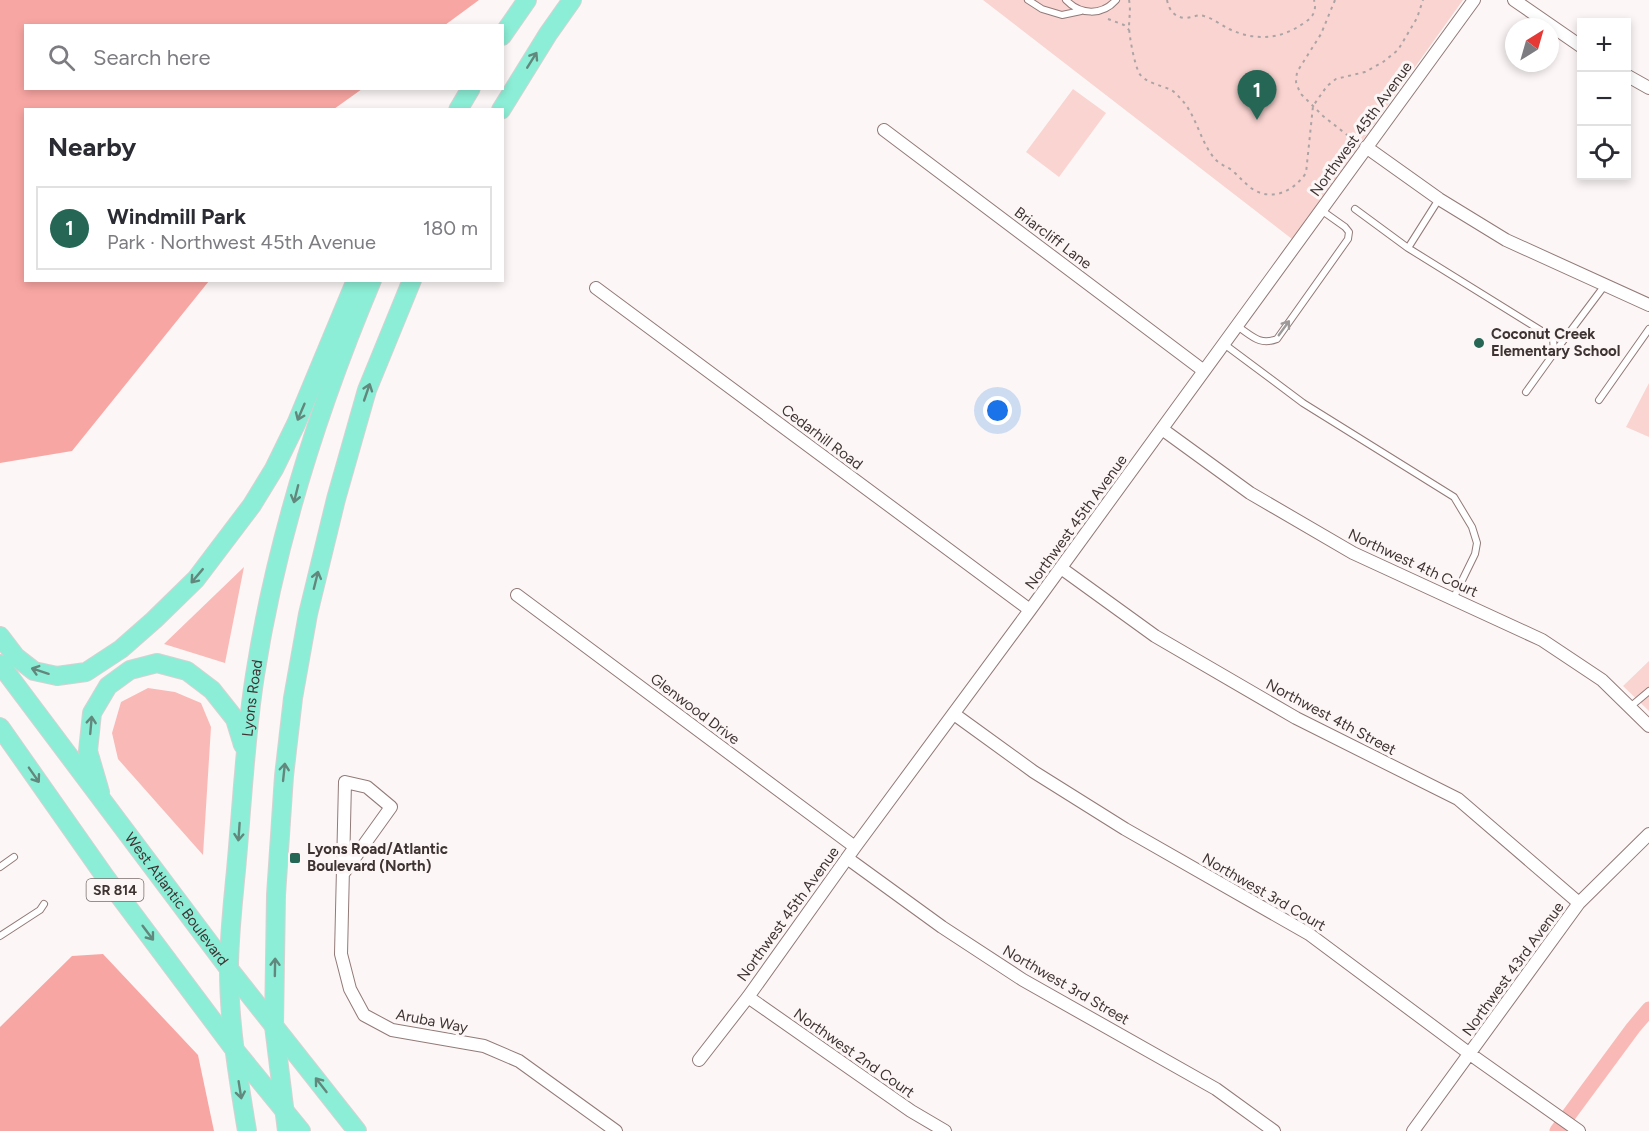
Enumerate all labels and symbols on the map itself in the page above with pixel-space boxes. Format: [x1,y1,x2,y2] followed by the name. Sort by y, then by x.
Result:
[1505,18,1559,72] north arrow
[526,52,538,69] one-way arrow
[1306,58,1416,200] street label: Northwest 45th Avenue
[1238,70,1276,120] pin: 1
[1011,203,1095,273] street label: Briarcliff Lane
[1278,321,1290,337] one-way arrow
[1491,325,1621,360] place label: Coconut Creek Elementary School
[1472,336,1486,350] marker: Coconut Creek Elementary School
[362,383,373,402] one-way arrow
[983,396,1012,425] your location
[778,401,866,473] street label: Cedarhill Road
[295,402,306,421] one-way arrow
[1021,451,1131,593] street label: Northwest 45th Avenue
[289,484,301,503] one-way arrow
[1345,525,1481,601] street label: Northwest 4th Court
[191,568,204,584] one-way arrow
[311,571,323,590] one-way arrow
[238,658,266,738] street label: Lyons Road
[30,665,49,676] one-way arrow
[647,670,743,748] street label: Glenwood Drive
[1263,675,1399,759] street label: Northwest 4th Street
[86,716,97,735] one-way arrow
[279,763,290,783] one-way arrow
[28,767,40,783] one-way arrow
[234,822,245,842] one-way arrow
[121,829,232,969] street label: West Atlantic Boulevard
[307,840,448,875] place label: Lyons Road/Atlantic Boulevard (North)
[733,843,843,985] street label: Northwest 45th Avenue
[1199,849,1329,935] street label: Northwest 3rd Court
[288,851,302,865] marker: Lyons Road/Atlantic Boulevard (North)
[86,879,144,901] road number: SR 814
[1458,898,1568,1040] street label: Northwest 43rd Avenue
[141,925,154,941] one-way arrow
[999,941,1133,1029] street label: Northwest 3rd Street
[269,958,281,978] one-way arrow
[394,1005,470,1037] street label: Aruba Way
[790,1005,918,1102] street label: Northwest 2nd Court
[314,1077,327,1093] one-way arrow
[235,1079,246,1099] one-way arrow

